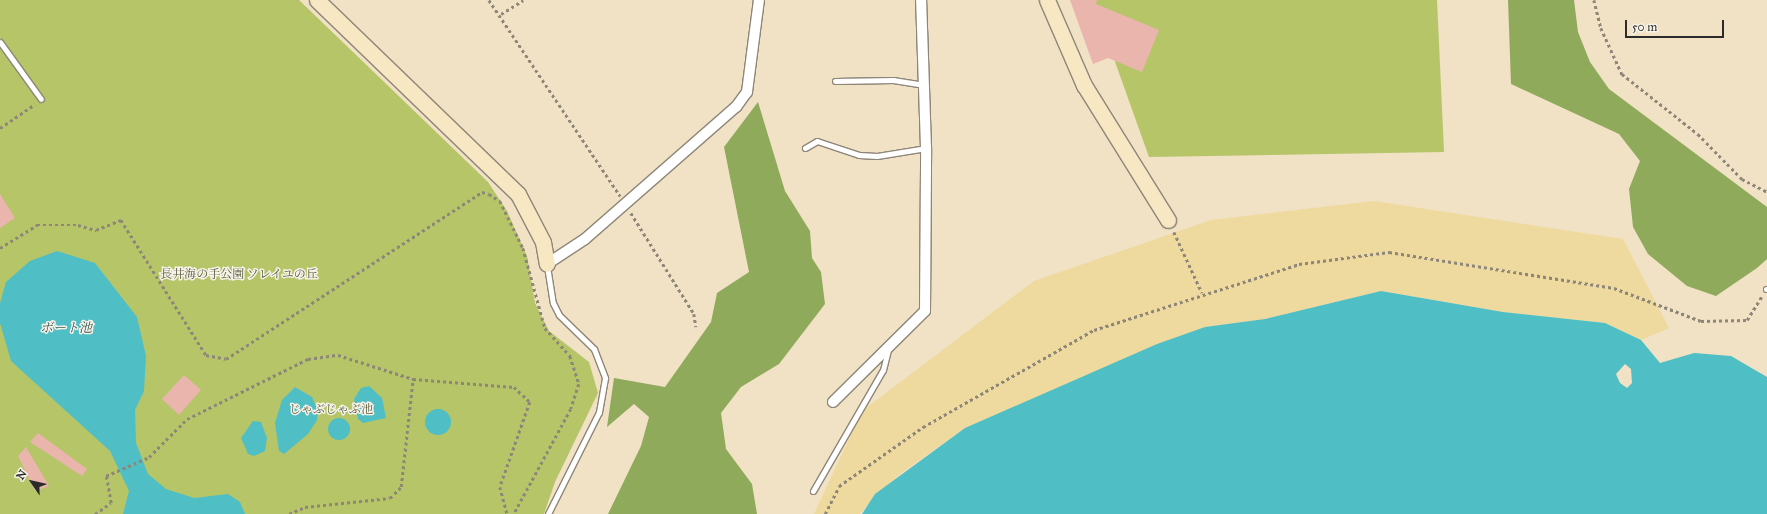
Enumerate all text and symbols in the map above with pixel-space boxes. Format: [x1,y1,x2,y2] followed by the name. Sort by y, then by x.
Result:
[1627,12,1726,38] scale bar
[1632,20,1657,34] text: 50 m
[160,268,318,282] park label: 長井海の手公園 ソレイユの丘
[40,320,92,336] water label: ボート池
[289,403,373,417] park label: じゃぶじゃぶ池
[12,462,52,502] north arrow
[14,468,30,483] text: N

